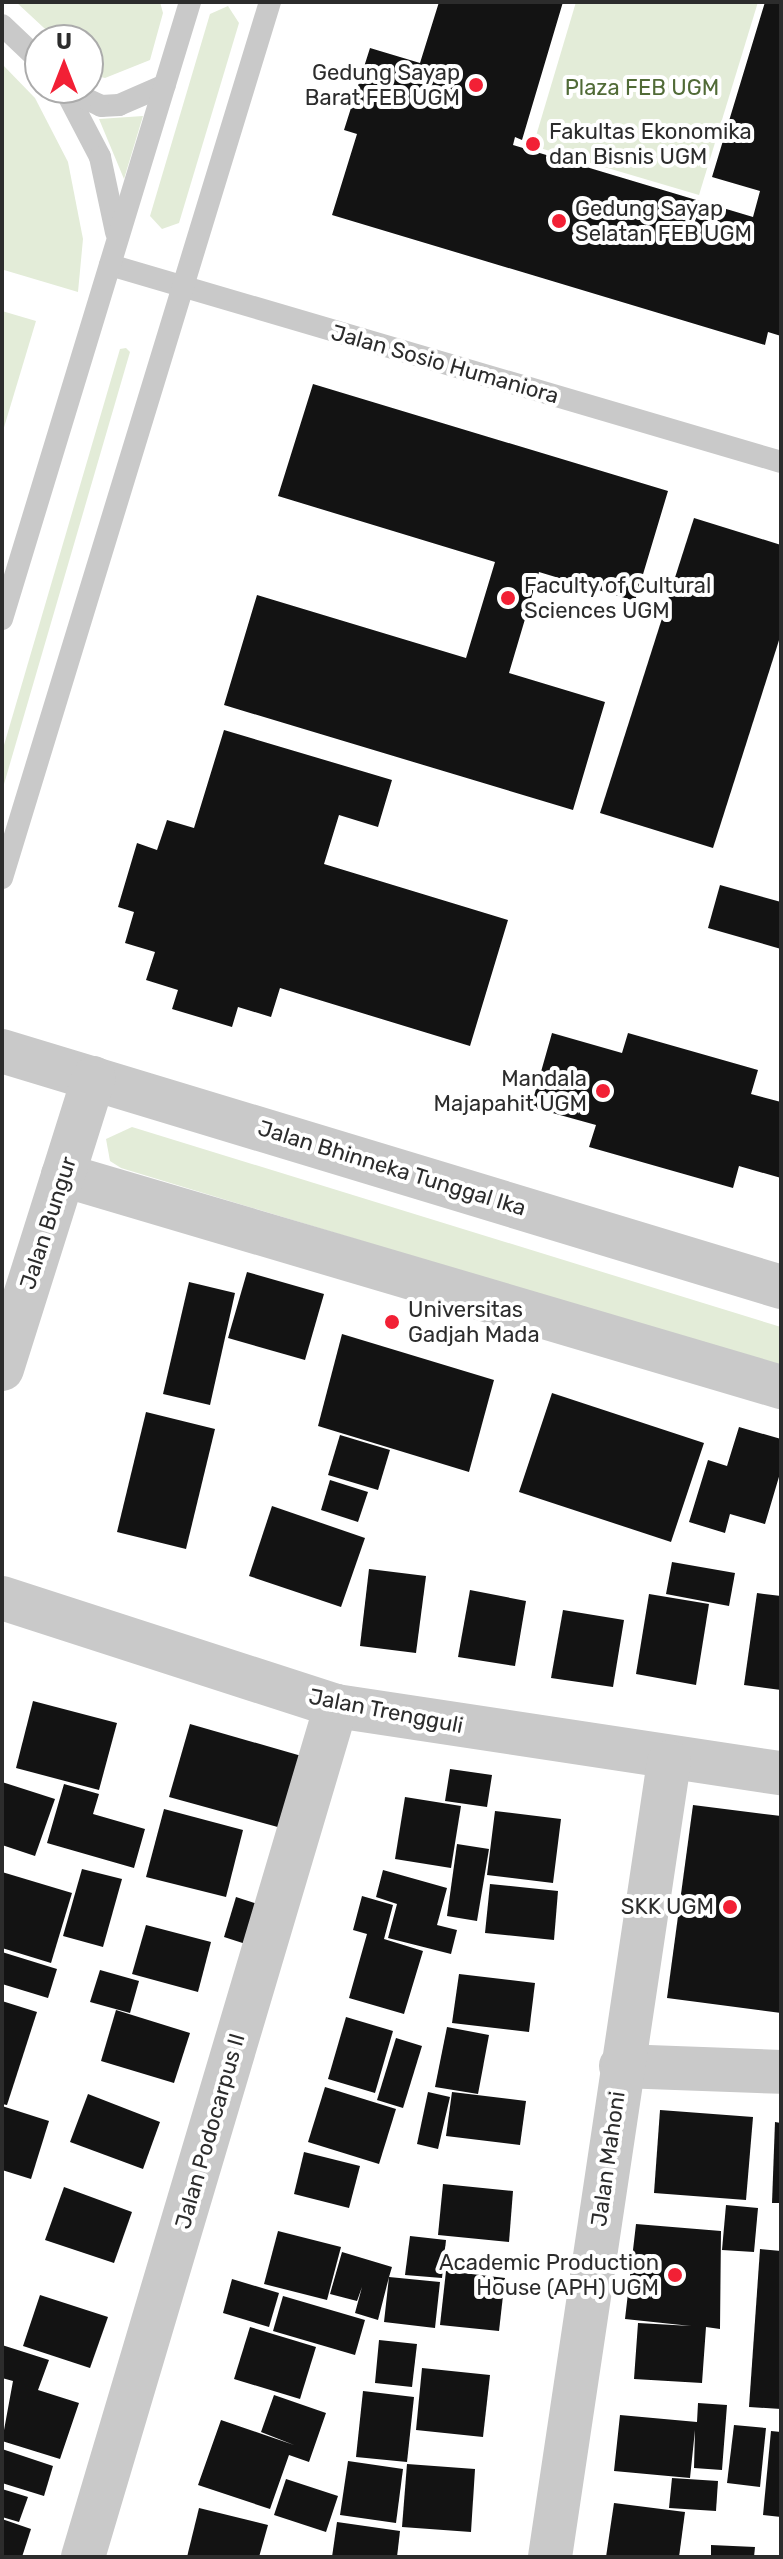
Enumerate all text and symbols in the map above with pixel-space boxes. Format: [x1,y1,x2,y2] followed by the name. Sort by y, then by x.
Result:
[24,24,104,104] north arrow
[56,28,72,55] text: U
[305,59,460,110] place label: Gedung Sayap Barat FEB UGM
[565,75,719,101] park label: Plaza FEB UGM
[467,76,485,94] marker: Gedung Sayap Barat FEB UGM
[549,118,752,170] place label: Fakultas Ekonomika dan Bisnis UGM
[524,135,542,153] marker: Fakultas Ekonomika dan Bisnis UGM
[575,195,752,246] place label: Gedung Sayap Selatan FEB UGM
[550,212,568,230] marker: Gedung Sayap Selatan FEB UGM
[328,319,562,409] street label: Jalan Sosio Humaniora
[524,572,712,624] place label: Faculty of Cultural Sciences UGM
[499,589,517,607] marker: Faculty of Cultural Sciences UGM
[434,1065,587,1116] place label: Mandala Majapahit UGM
[594,1082,612,1100] marker: Mandala Majapahit UGM
[255,1115,529,1221] street label: Jalan Bhinneka Tunggal Ika
[14,1153,82,1293] street label: Jalan Bungur
[408,1296,540,1348] place label: Universitas Gadjah Mada
[383,1313,401,1331] marker: Universitas Gadjah Mada
[306,1683,466,1739] street label: Jalan Trengguli
[621,1894,714,1920] place label: SKK UGM
[721,1898,739,1916] marker: SKK UGM
[169,2030,251,2232] street label: Jalan Podocarpus II
[585,2090,631,2228] street label: Jalan Mahoni
[439,2249,659,2300] place label: Academic Production House (APH) UGM
[666,2266,684,2284] marker: Academic Production House (APH) UGM

